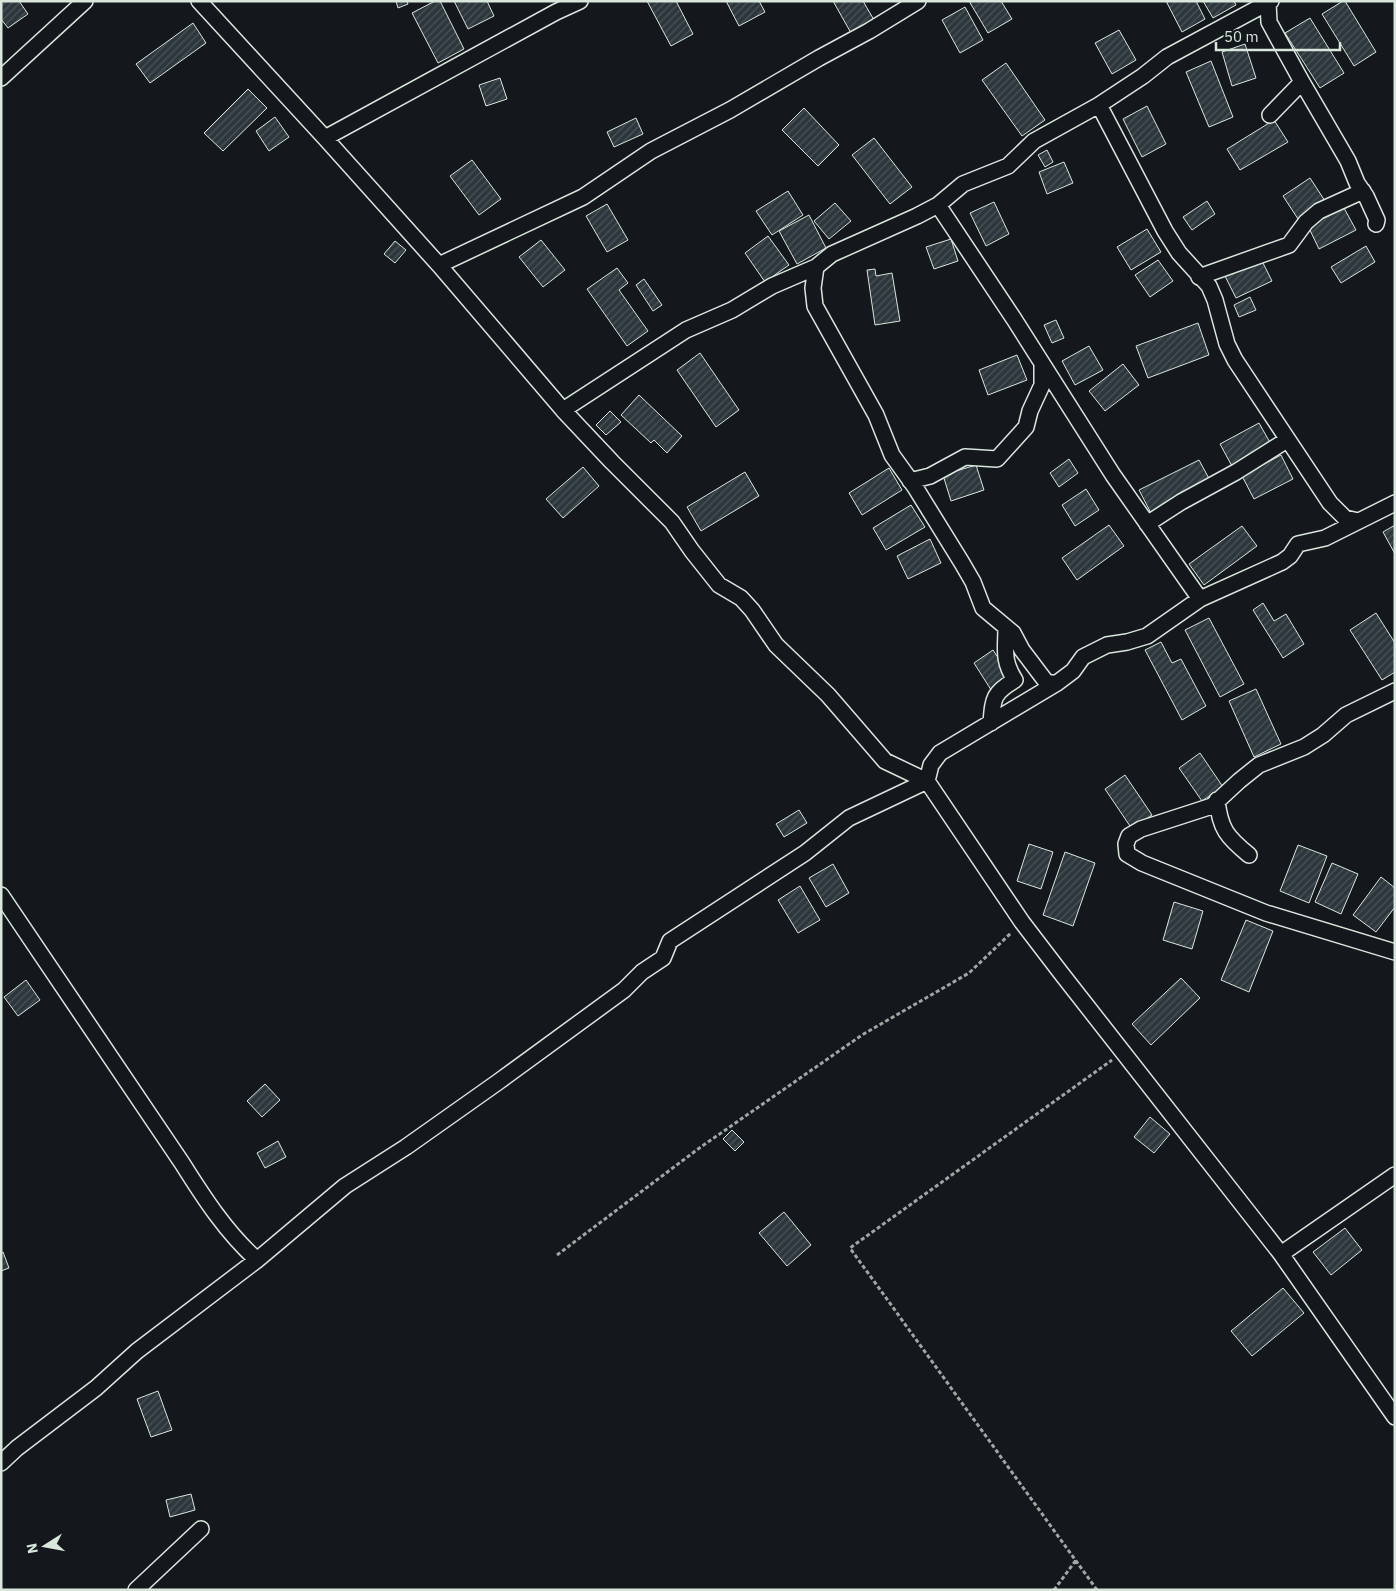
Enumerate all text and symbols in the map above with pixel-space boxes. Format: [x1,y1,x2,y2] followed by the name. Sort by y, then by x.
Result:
[1216,20,1340,52] scale bar
[1224,27,1259,46] text: 50 m
[20,1521,70,1571] north arrow
[22,1542,42,1555] text: N

